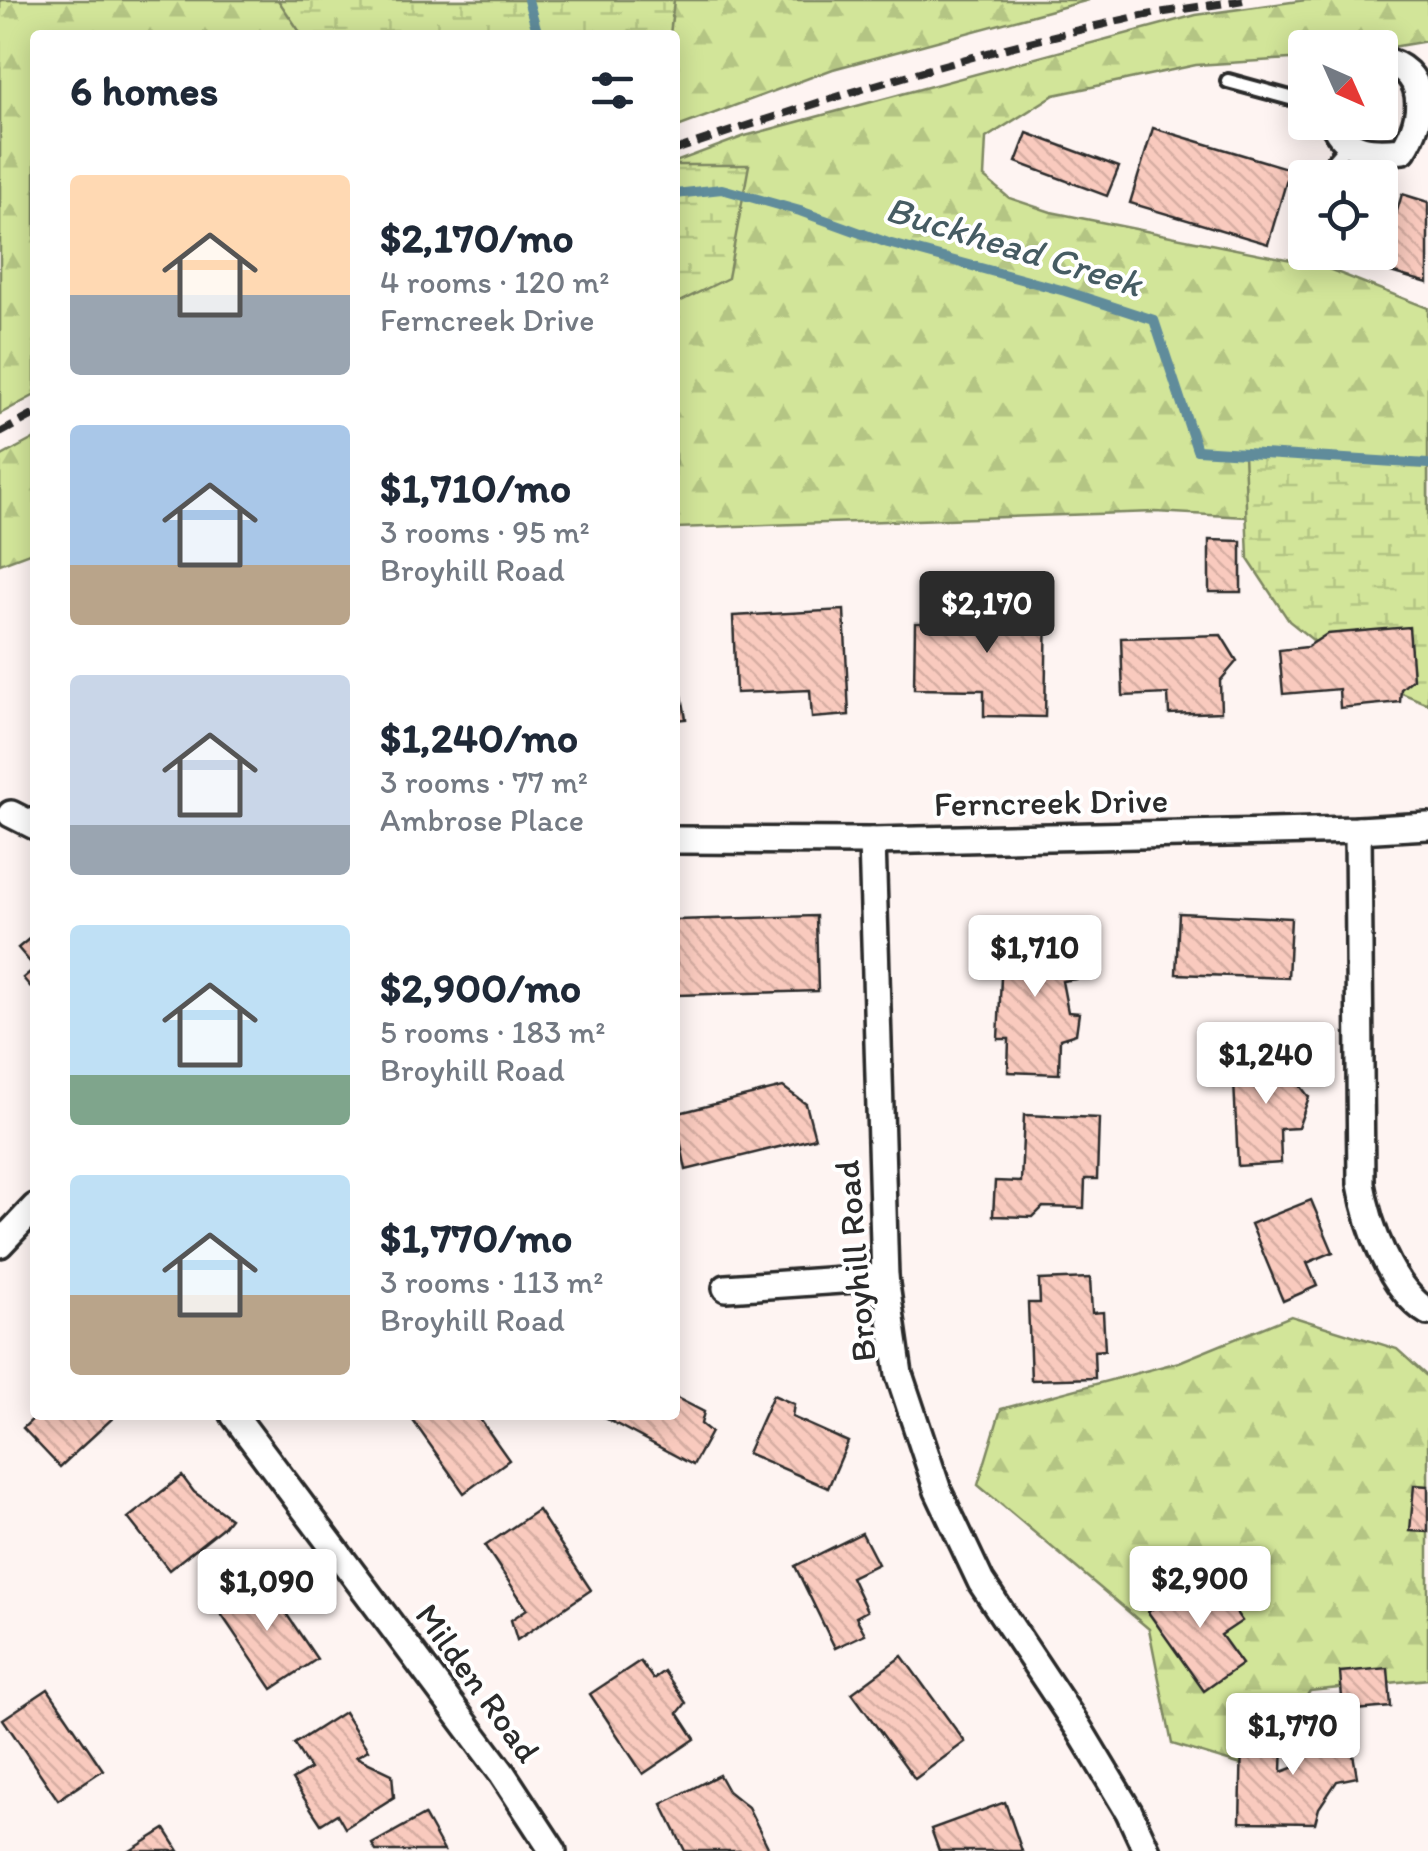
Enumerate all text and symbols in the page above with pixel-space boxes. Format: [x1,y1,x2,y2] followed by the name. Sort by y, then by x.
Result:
[1288,30,1398,140] north arrow
[1288,30,1398,270] map controls
[585,63,640,118] icon: filters
[70,65,218,116] text: 6 homes
[1288,160,1398,270] button: locate
[881,185,1150,307] water label: Buckhead Creek
[380,212,574,263] text: $2,170/mo
[150,215,270,335] icon: home
[380,263,610,301] text: 4 rooms · 120 m²
[380,301,594,339] text: Ferncreek Drive
[380,462,571,513] text: $1,710/mo
[150,465,270,585] icon: home
[380,513,590,551] text: 3 rooms · 95 m²
[380,551,565,589] text: Broyhill Road
[906,571,1068,656] pin: $2,170
[941,584,1033,622] text: $2,170
[380,712,578,763] text: $1,240/mo
[150,715,270,835] icon: home
[380,763,588,801] text: 3 rooms · 77 m²
[933,779,1169,825] street label: Ferncreek Drive
[380,801,584,839] text: Ambrose Place
[954,915,1116,1000] pin: $1,710
[990,928,1080,966] text: $1,710
[380,962,581,1013] text: $2,900/mo
[150,965,270,1085] icon: home
[380,1013,606,1051] text: 5 rooms · 183 m²
[1185,1022,1347,1107] pin: $1,240
[1219,1035,1313,1073] text: $1,240
[380,1051,565,1089] text: Broyhill Road
[825,1158,885,1364] street label: Broyhill Road
[380,1212,573,1263] text: $1,770/mo
[150,1215,270,1335] icon: home
[380,1263,603,1301] text: 3 rooms · 113 m²
[380,1301,565,1339] text: Broyhill Road
[1119,1546,1281,1631] pin: $2,900
[186,1549,348,1634] pin: $1,090
[1152,1559,1248,1597] text: $2,900
[220,1562,314,1600] text: $1,090
[406,1595,550,1771] street label: Milden Road
[1212,1693,1374,1778] pin: $1,770
[1248,1706,1338,1744] text: $1,770

